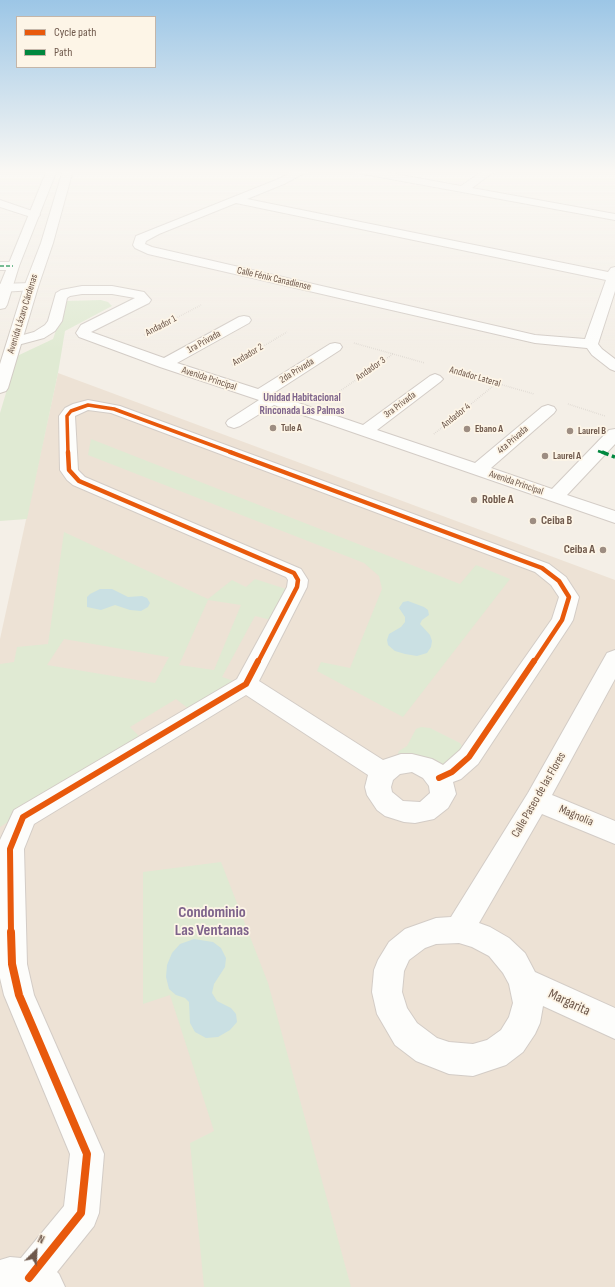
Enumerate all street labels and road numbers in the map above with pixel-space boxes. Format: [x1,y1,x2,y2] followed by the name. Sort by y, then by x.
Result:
[236,265,312,293] street label: Calle Fénix Canadiense
[5,273,41,355] street label: Avenida Lázaro Cárdenas
[144,313,178,339] street label: Andador 1
[185,328,223,356] street label: 1ra Privada
[230,341,266,369] street label: Andador 2
[354,354,388,384] street label: Andador 3
[278,356,316,386] street label: 2da Privada
[448,364,502,390] street label: Andador Lateral
[180,365,238,393] street label: Avenida Principal
[382,389,418,421] street label: 3ra Privada
[439,401,473,431] street label: Andador 4
[495,423,531,457] street label: 4ta Privada
[487,468,545,498] street label: Avenida Principal
[509,750,569,840] street label: Calle Paseo de las Flores
[557,802,595,830] street label: Magnolia
[545,986,593,1020] street label: Margarita

